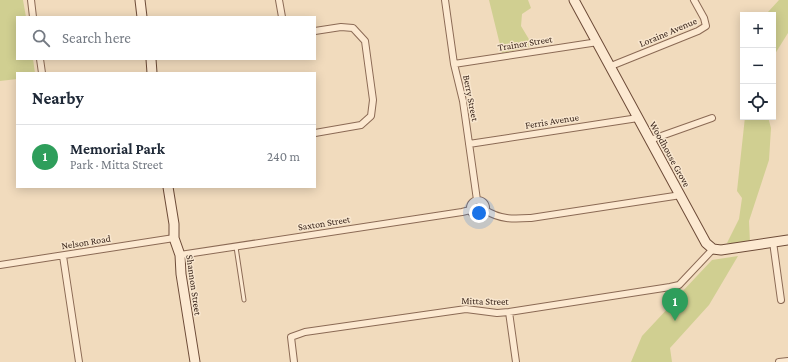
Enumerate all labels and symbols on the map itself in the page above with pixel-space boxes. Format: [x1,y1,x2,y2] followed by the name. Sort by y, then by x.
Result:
[637,15,699,49] street label: Loraine Avenue
[497,33,554,53] street label: Trainor Street
[461,74,481,123] street label: Berry Street
[524,111,580,131] street label: Ferris Avenue
[647,119,693,189] street label: Woodhouse Grove
[469,203,489,223] your location
[297,213,352,233] street label: Saxton Street
[60,233,112,251] street label: Nelson Road
[184,254,204,317] street label: Shannon Street
[662,288,688,321] pin: 1
[461,295,509,307] street label: Mitta Street

